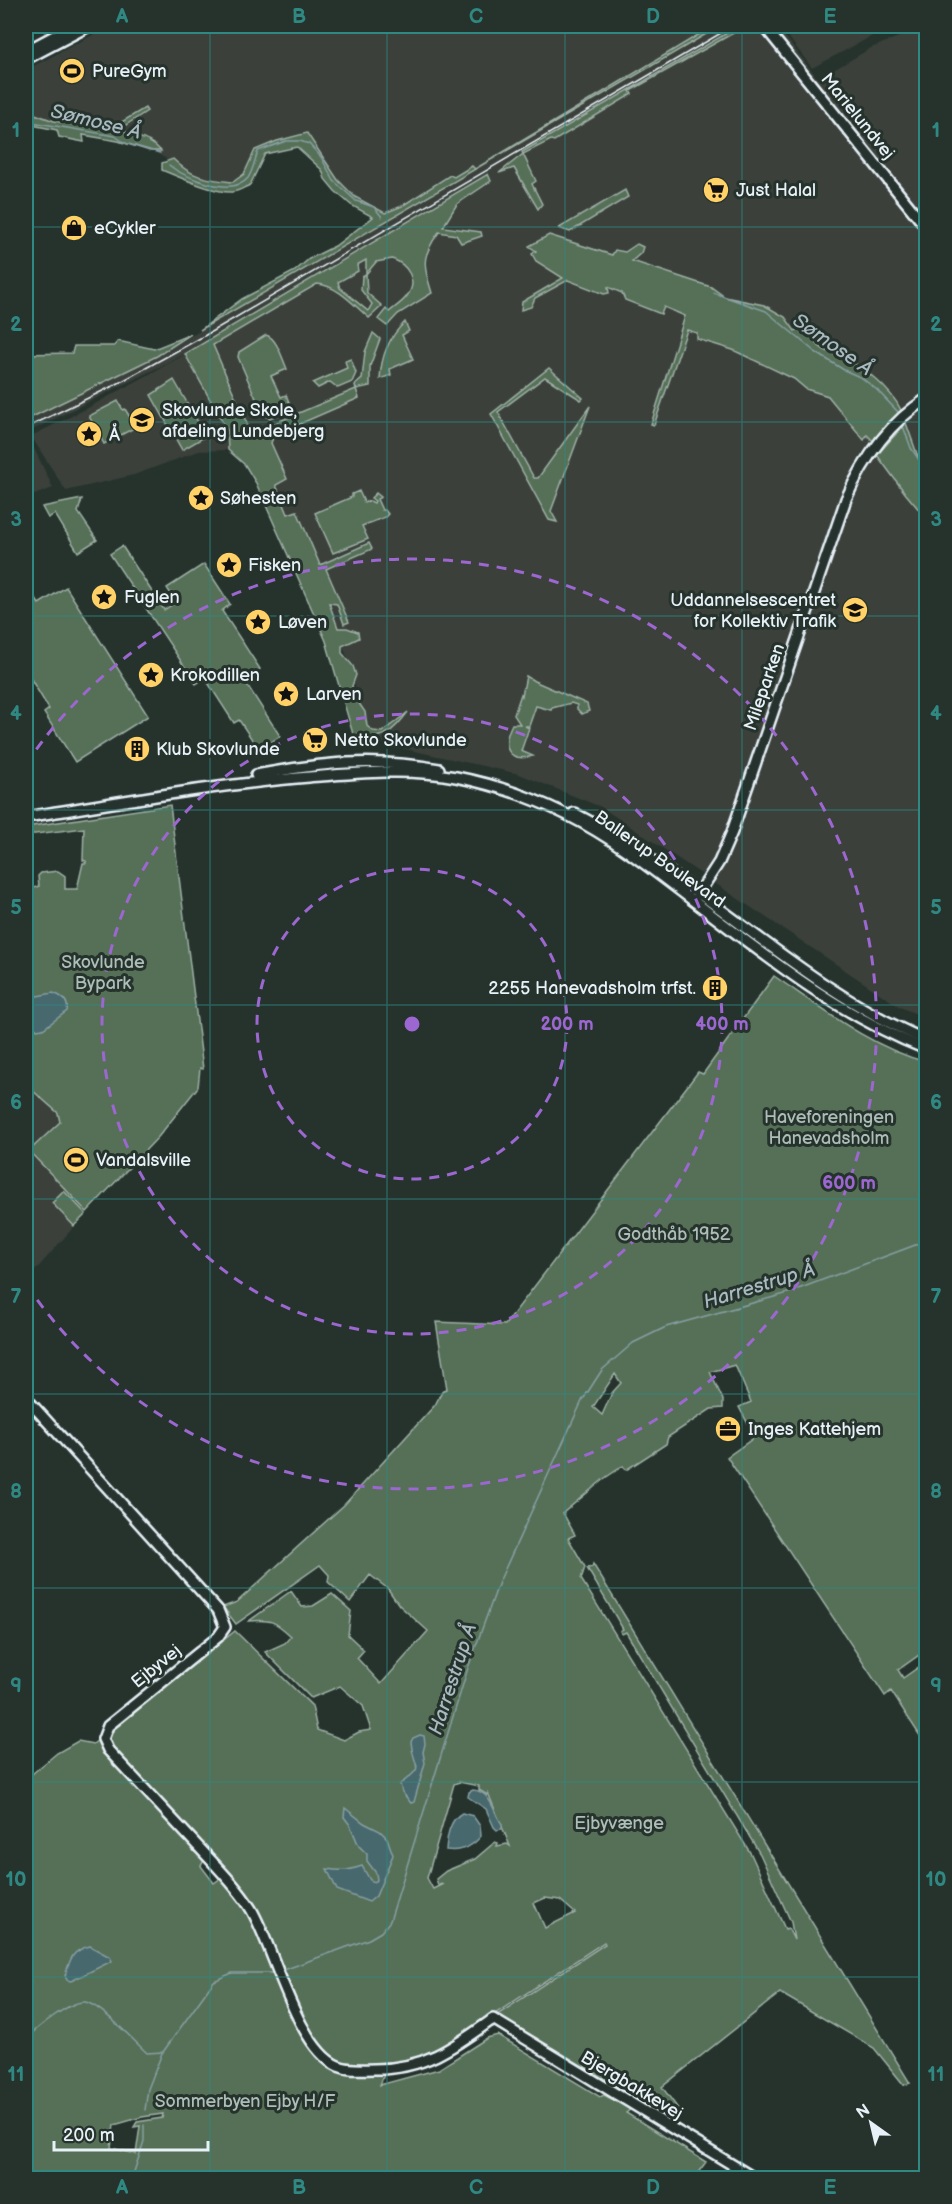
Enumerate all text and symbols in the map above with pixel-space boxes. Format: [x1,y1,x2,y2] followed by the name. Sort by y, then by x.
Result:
[115,5,129,29] text: A
[292,5,306,29] text: B
[469,5,483,29] text: C
[646,5,660,29] text: D
[824,5,837,29] text: E
[57,56,87,86] sports icon: PureGym
[92,61,167,82] place label: PureGym
[816,69,899,164] street label: Marielundvej
[48,97,144,145] water label: Sømose Å
[12,119,20,143] text: 1
[932,119,940,143] text: 1
[701,175,731,205] supermarket icon: Just Halal
[736,180,816,201] place label: Just Halal
[59,213,89,243] shop icon: eCykler
[94,218,156,239] place label: eCykler
[788,307,878,381] water label: Sømose Å
[10,313,22,337] text: 2
[930,313,942,337] text: 2
[162,400,324,442] place label: Skovlunde Skole, afdeling Lundebjerg
[127,405,157,435] school or university icon: Skovlunde Skole, afdeling Lundebjerg
[74,419,104,449] place icon: Å
[109,423,121,445] place label: Å
[186,483,216,513] place icon: Søhesten
[220,488,296,509] place label: Søhesten
[10,508,22,532] text: 3
[930,508,942,532] text: 3
[214,550,244,580] place icon: Fisken
[248,555,301,576] place label: Fisken
[89,582,119,612] place icon: Fuglen
[124,587,180,608] place label: Fuglen
[670,590,836,632] place label: Uddannelsescentret for Kollektiv Trafik
[840,595,870,625] school or university icon: Uddannelsescentret for Kollektiv Trafik
[243,607,273,637] place icon: Løven
[278,612,327,633] place label: Løven
[740,641,789,733] street label: Mileparken
[136,660,166,690] place icon: Krokodillen
[170,665,260,686] place label: Krokodillen
[271,679,301,709] place icon: Larven
[306,684,362,705] place label: Larven
[10,702,22,726] text: 4
[930,702,942,726] text: 4
[300,725,330,755] supermarket icon: Netto Skovlunde
[334,730,467,751] place label: Netto Skovlunde
[122,734,152,764] building icon: Klub Skovlunde
[156,739,280,760] place label: Klub Skovlunde
[590,806,729,912] street label: Ballerup Boulevard
[10,896,22,920] text: 5
[930,896,942,920] text: 5
[61,952,145,994] park label: Skovlunde Bypark
[700,973,730,1003] building icon: 2255 Hanevadsholm trfst.
[488,978,696,999] place label: 2255 Hanevadsholm trfst.
[402,1014,422,1034] centre of rings
[540,1014,594,1035] text: 200 m
[695,1014,749,1035] text: 400 m
[10,1091,22,1115] text: 6
[930,1091,942,1115] text: 6
[764,1107,894,1149] park label: Haveforeningen Hanevadsholm
[61,1145,91,1175] sports icon: Vandalsville
[96,1150,191,1171] place label: Vandalsville
[822,1173,876,1194] text: 600 m
[617,1224,731,1245] park label: Godthåb 1952
[700,1256,818,1314] water label: Harrestrup Å
[10,1285,22,1309] text: 7
[930,1285,942,1309] text: 7
[713,1414,743,1444] office icon: Inges Kattehjem
[748,1419,881,1440] place label: Inges Kattehjem
[10,1480,22,1504] text: 8
[930,1480,942,1504] text: 8
[422,1620,482,1738] water label: Harrestrup Å
[127,1640,185,1693] street label: Ejbyvej
[10,1674,22,1698] text: 9
[930,1674,942,1698] text: 9
[574,1813,664,1834] park label: Ejbyvænge
[6,1868,26,1892] text: 10
[926,1868,946,1892] text: 10
[577,2047,687,2124] street label: Bjergbakkevej
[8,2063,24,2087] text: 11
[928,2063,944,2087] text: 11
[155,2091,336,2112] park label: Sommerbyen Ejby H/F
[841,2093,901,2153] north arrow
[853,2101,874,2123] text: N
[54,2114,208,2152] scale bar
[63,2125,115,2146] text: 200 m
[115,2176,129,2200] text: A
[292,2176,306,2200] text: B
[469,2176,483,2200] text: C
[646,2176,660,2200] text: D
[824,2176,837,2200] text: E

